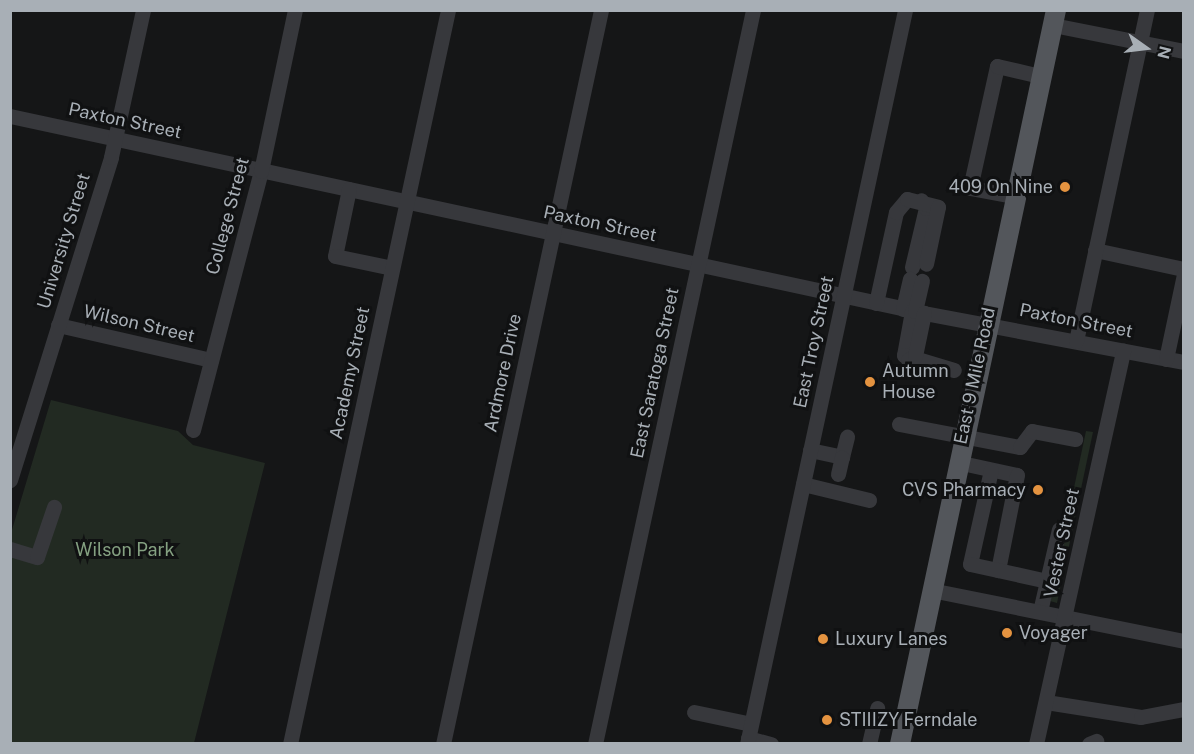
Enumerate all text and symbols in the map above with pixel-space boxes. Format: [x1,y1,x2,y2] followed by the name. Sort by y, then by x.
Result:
[1116,18,1176,78] north arrow
[1153,44,1175,61] text: N
[66,98,184,144] street label: Paxton Street
[202,155,254,277] street label: College Street
[33,171,95,311] street label: University Street
[949,176,1053,198] place label: 409 On Nine
[1058,180,1072,194] marker: 409 On Nine
[541,201,659,247] street label: Paxton Street
[789,274,839,410] street label: East Troy Street
[626,286,684,460] street label: East Saratoga Street
[1017,299,1135,343] street label: Paxton Street
[81,301,197,347] street label: Wilson Street
[325,305,375,441] street label: Academy Street
[950,306,1000,446] street label: East 9 Mile Road
[480,312,526,434] street label: Ardmore Drive
[882,361,949,404] place label: Autumn House
[863,375,877,389] marker: Autumn House
[902,479,1026,501] place label: CVS Pharmacy
[1031,483,1045,497] marker: CVS Pharmacy
[1040,486,1084,600] street label: Vester Street
[75,539,175,561] park label: Wilson Park
[1019,622,1088,644] place label: Voyager
[1000,626,1014,640] marker: Voyager
[835,628,947,650] place label: Luxury Lanes
[816,632,830,646] marker: Luxury Lanes
[839,709,978,731] place label: STIIIZY Ferndale
[820,713,834,727] marker: STIIIZY Ferndale

